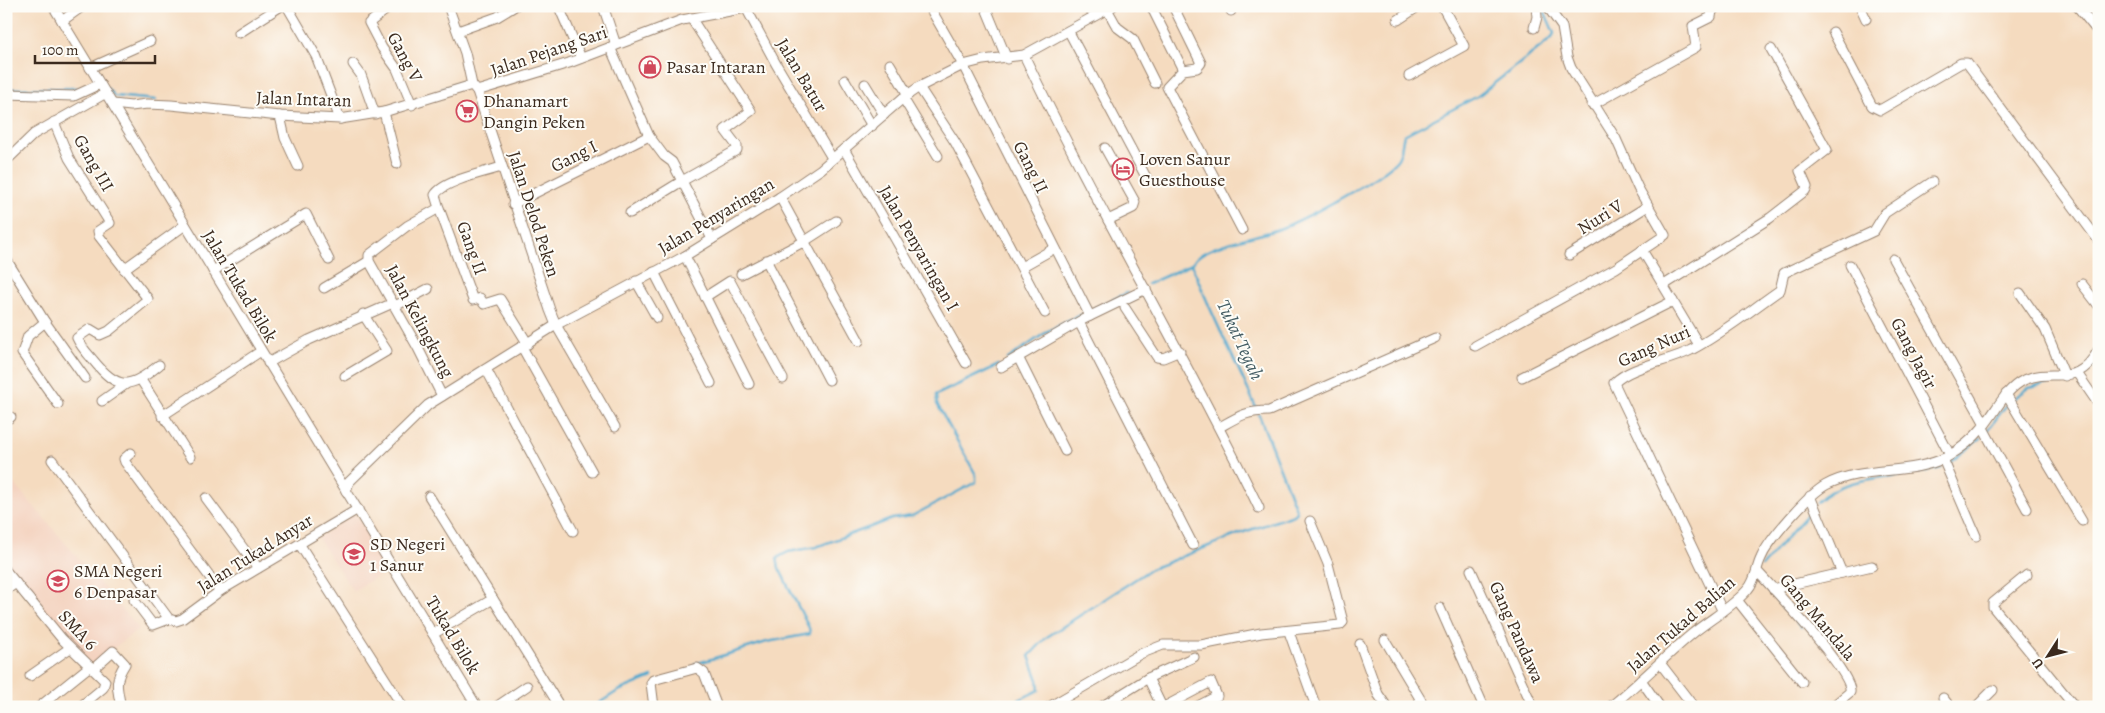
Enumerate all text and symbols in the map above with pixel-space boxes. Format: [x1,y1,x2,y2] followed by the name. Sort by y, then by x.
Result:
[487,20,611,82] street label: Jalan Pejang Sari
[382,28,428,86] street label: Gang V
[35,32,155,64] scale bar
[771,34,833,116] street label: Jalan Batur
[42,40,79,60] text: 100 m
[638,55,662,79] shop icon: Pasar Intaran
[666,55,766,79] place label: Pasar Intaran
[256,85,352,113] street label: Jalan Intaran
[483,89,585,134] place label: Dhanamart Dangin Peken
[455,99,479,123] supermarket icon: Dhanamart Dangin Peken
[68,130,120,196] street label: Gang III
[547,134,601,178] street label: Gang I
[1008,137,1054,197] street label: Gang II
[1139,147,1230,192] place label: Loven Sanur Guesthouse
[502,148,566,280] street label: Jalan Delod Peken
[1111,157,1135,181] hotel icon: Loven Sanur Guesthouse
[653,172,779,260] street label: Jalan Penyaringan
[873,181,965,315] street label: Jalan Penyaringan I
[1573,194,1627,240] street label: Nuri V
[451,218,493,278] street label: Gang II
[197,225,283,347] street label: Jalan Tukad Bilok
[380,260,460,382] street label: Jalan Kelingkung
[1210,296,1270,384] water label: Tukat Tegah
[1885,313,1943,393] street label: Gang Jagir
[1614,319,1694,373] street label: Gang Nuri
[193,508,317,598] street label: Jalan Tukad Anyar
[370,532,445,577] place label: SD Negeri 1 Sanur
[342,542,366,566] school or university icon: SD Negeri 1 Sanur
[74,559,162,604] place label: SMA Negeri 6 Denpasar
[1774,568,1862,666] street label: Gang Mandala
[46,569,70,593] school or university icon: SMA Negeri 6 Denpasar
[1622,570,1740,678] street label: Jalan Tukad Balian
[1484,577,1550,687] street label: Gang Pandawa
[420,591,486,679] street label: Tukad Bilok
[53,605,103,655] street label: SMA 6
[2022,630,2072,680] north arrow
[2027,654,2048,673] text: U

